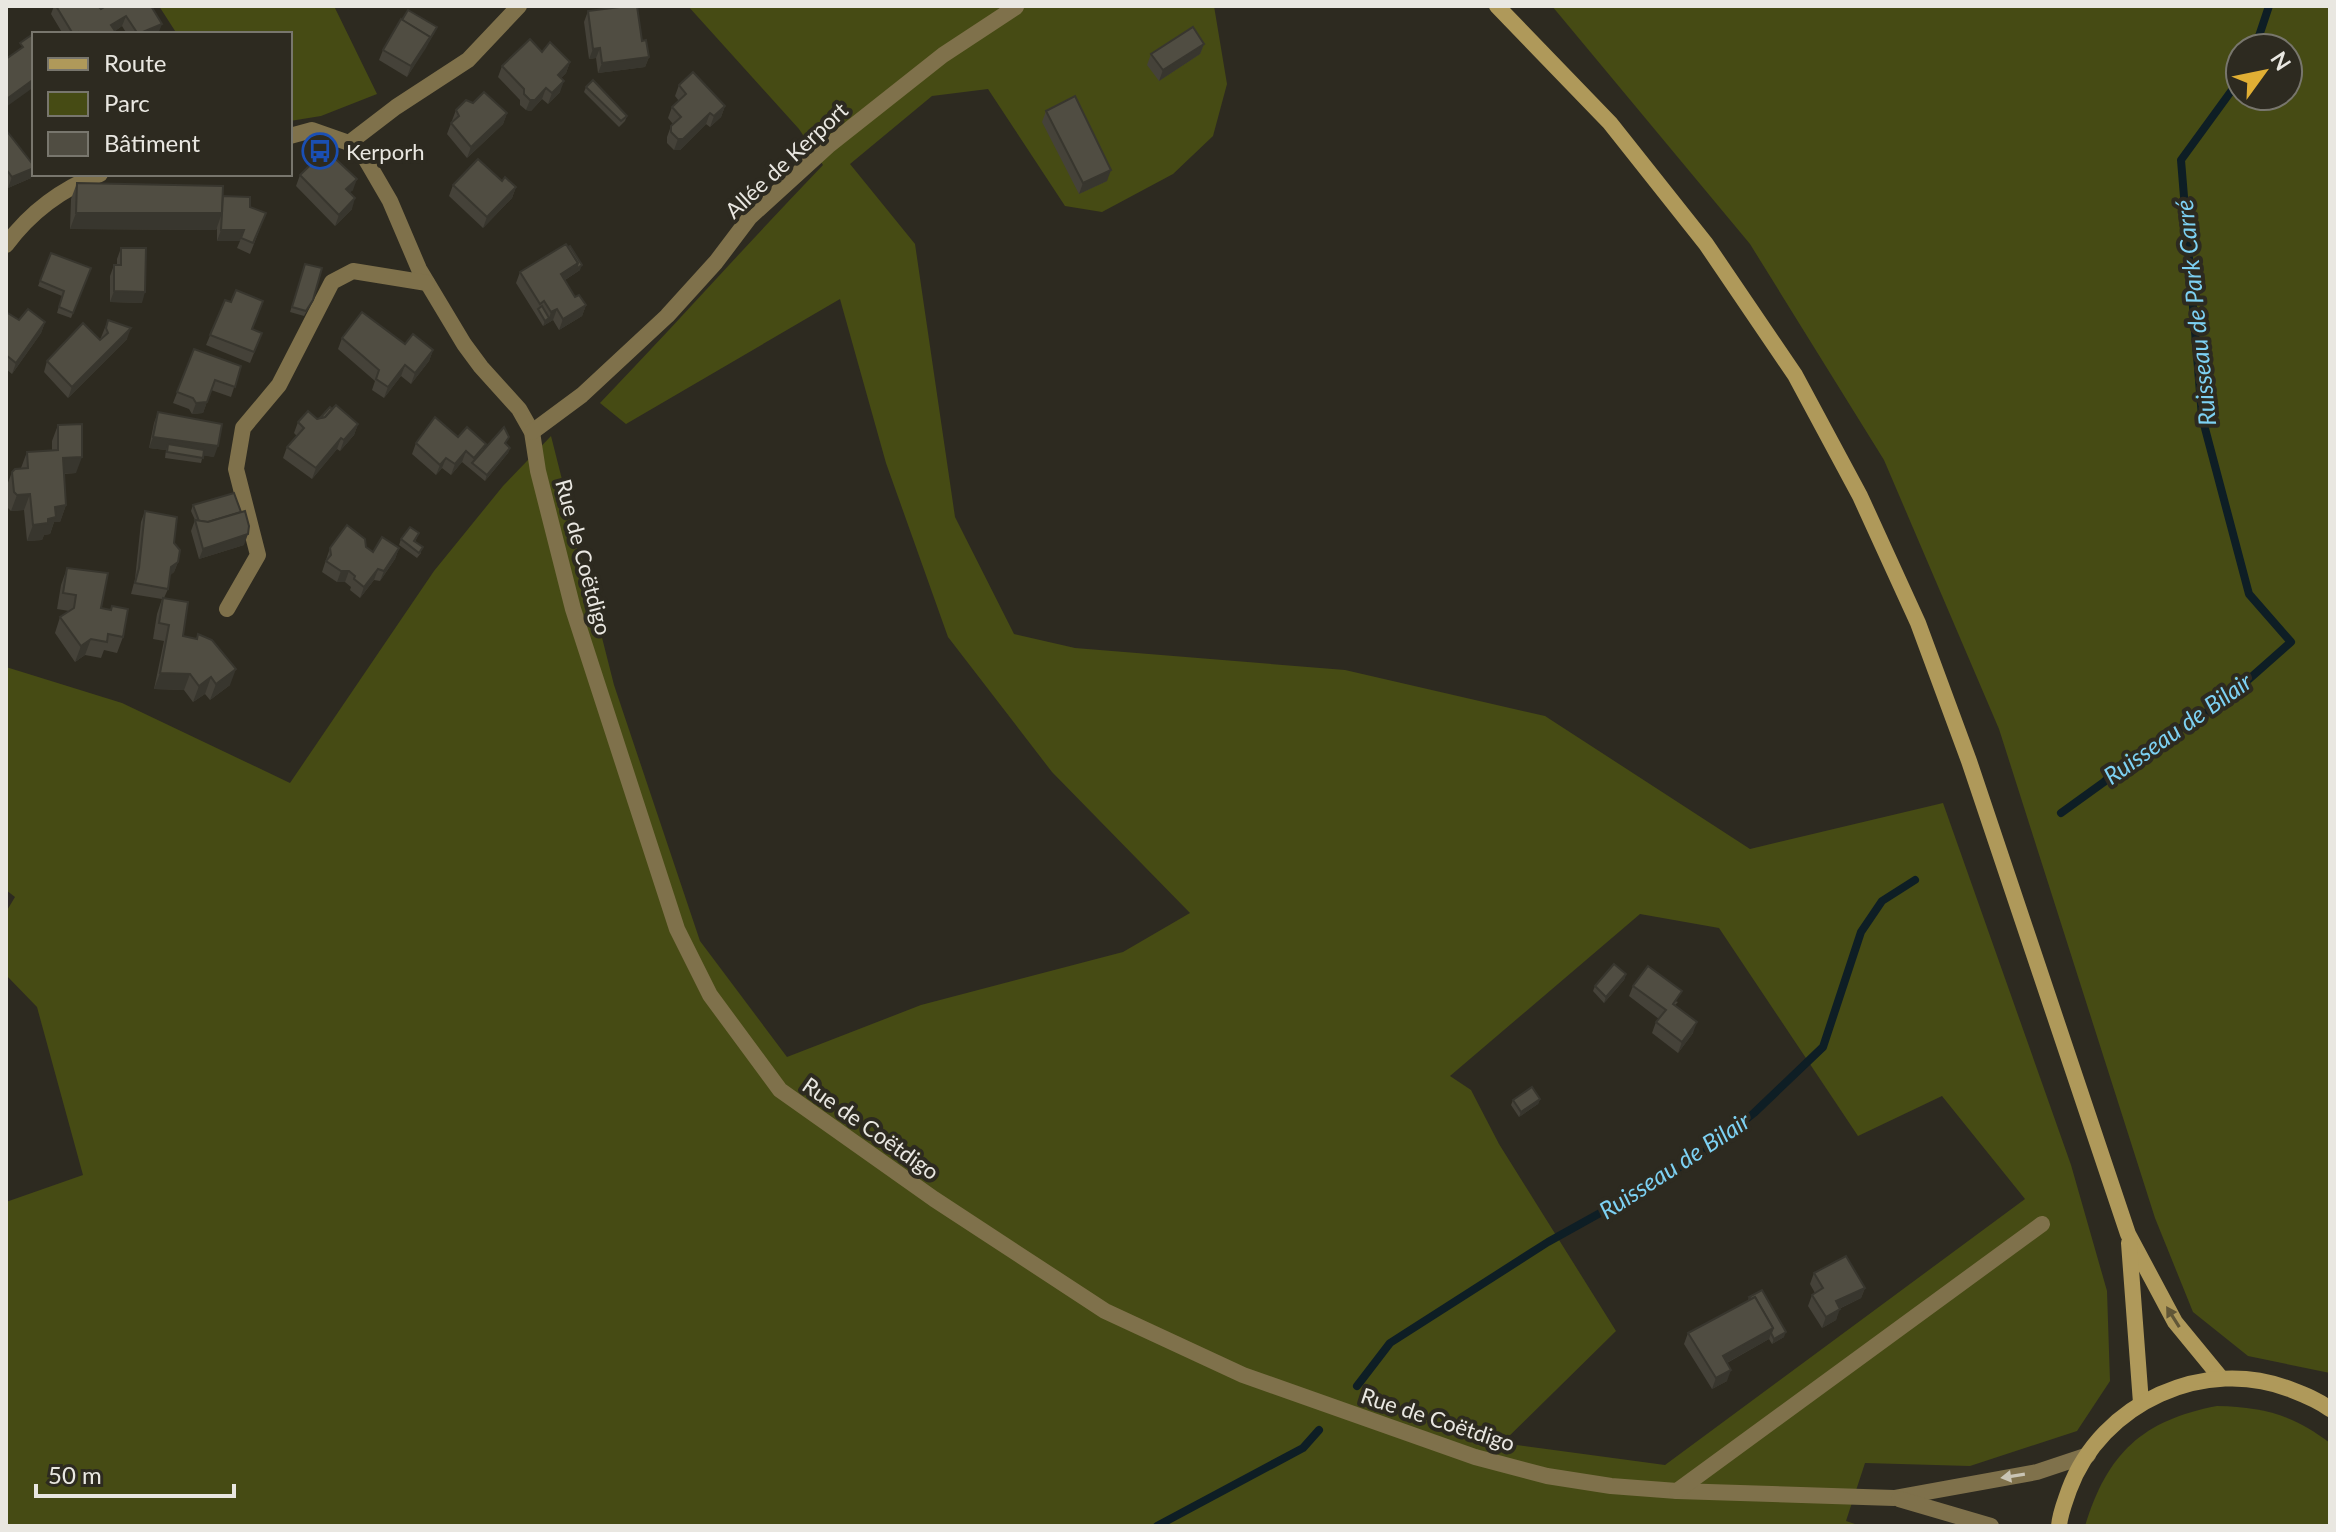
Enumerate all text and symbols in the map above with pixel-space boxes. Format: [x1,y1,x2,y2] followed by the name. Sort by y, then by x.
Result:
[32,32,292,176] legend
[2224,32,2304,112] north arrow
[2265,46,2297,75] text: N
[104,48,166,77] text: Route
[104,88,150,117] text: Parc
[719,96,853,224] street label: Allée de Kerport
[104,128,201,157] text: Bâtiment
[301,132,339,170] bus stop icon: Kerporh
[346,138,424,165] place label: Kerporh
[2169,198,2221,428] water label: Ruisseau de Park Carré
[550,476,618,638] street label: Rue de Coëtdigo
[2097,666,2257,790] water label: Ruisseau de Bilair
[798,1071,944,1185] street label: Rue de Coëtdigo
[1593,1105,1756,1225] water label: Ruisseau de Bilair
[2166,1306,2180,1328] one-way arrow
[1358,1381,1518,1457] street label: Rue de Coëtdigo
[36,1448,234,1498] scale bar
[48,1460,102,1489] text: 50 m
[2000,1470,2025,1482] one-way arrow

